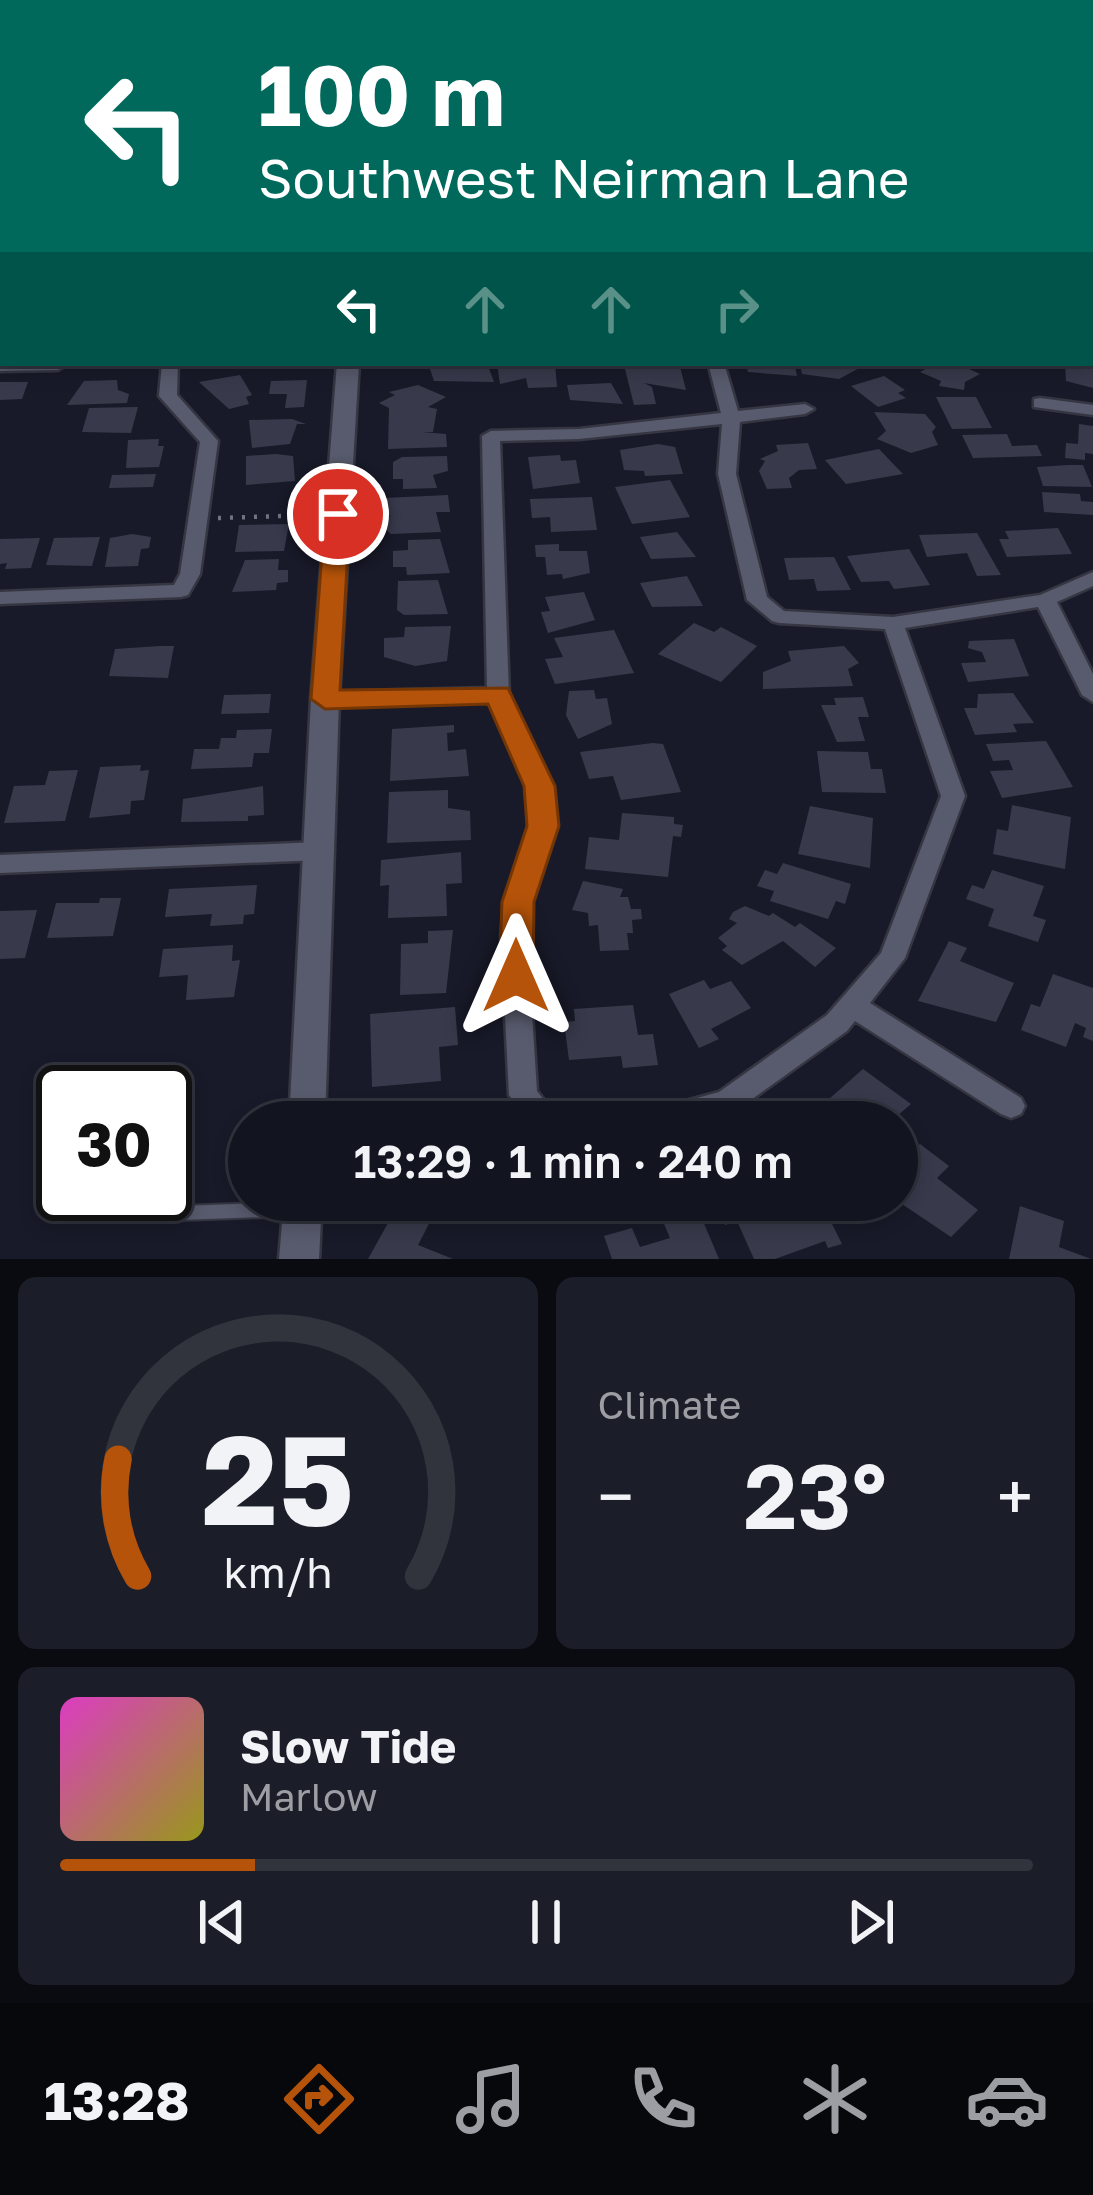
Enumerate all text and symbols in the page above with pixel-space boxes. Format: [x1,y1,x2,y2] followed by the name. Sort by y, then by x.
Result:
[258,44,505,144] text: 100 m
[60,48,216,204] icon: left
[258,145,909,210] text: Southwest Neirman Lane
[326,276,392,342] icon: left
[452,276,518,342] icon: ahead
[578,276,644,342] icon: ahead
[704,276,770,342] icon: right
[287,463,389,565] pin
[305,481,371,547] icon: arrive
[453,913,579,1039] position arrow
[36,1065,192,1221] speed limit sign: 30
[353,1134,793,1188] text: 13:29 · 1 min · 240 m
[598,1381,741,1428] text: Climate
[202,1403,354,1552] text: 25
[744,1441,887,1549] text: 23°
[598,1456,634,1536] text: −
[997,1456,1033,1536] text: +
[223,1546,332,1597] text: km/h
[240,1719,456,1773] text: Slow Tide
[240,1773,377,1820] text: Marlow
[189,1889,255,1955] icon: previous
[513,1889,579,1955] icon: pause
[838,1889,904,1955] icon: next
[277,2057,361,2141] icon: directions
[449,2057,533,2141] icon: music
[621,2057,705,2141] icon: phone
[793,2057,877,2141] icon: climate
[965,2057,1049,2141] icon: car
[44,2067,189,2132] text: 13:28

